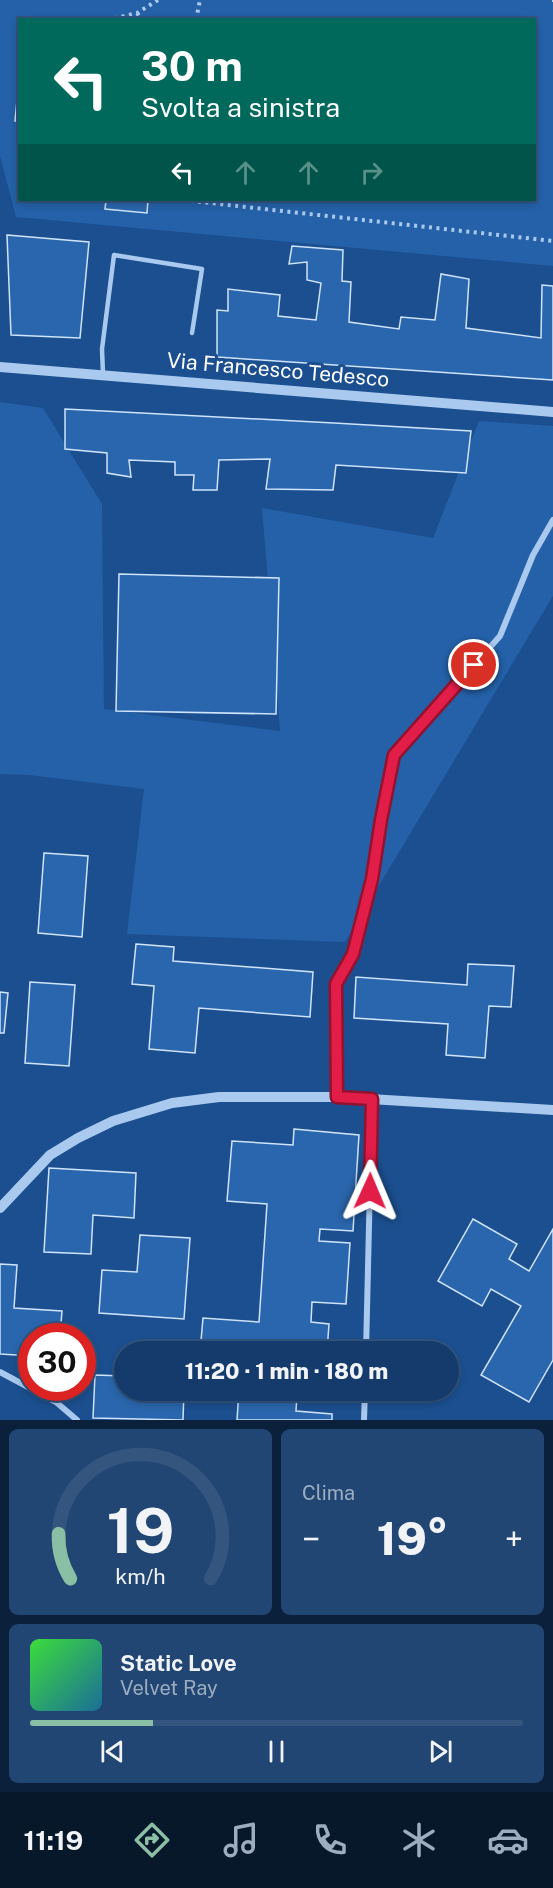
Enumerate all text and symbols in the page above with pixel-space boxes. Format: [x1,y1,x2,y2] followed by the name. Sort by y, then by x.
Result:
[141,41,243,90] text: 30 m
[42,42,120,120] icon: left
[141,91,340,123] text: Svolta a sinistra
[166,156,199,189] icon: left
[229,156,262,189] icon: ahead
[292,156,325,189] icon: ahead
[355,156,388,189] icon: right
[166,347,390,392] street label: Via Francesco Tedesco
[448,639,499,690] pin
[457,648,490,681] icon: arrive
[338,1159,402,1223] position arrow
[18,1323,96,1401] speed limit sign: 30
[185,1358,388,1384] text: 11:20 · 1 min · 180 m
[302,1481,355,1505] text: Clima
[107,1494,174,1567] text: 19
[377,1512,448,1565] text: 19°
[302,1520,320,1558] text: −
[505,1520,523,1558] text: +
[115,1564,166,1589] text: km/h
[120,1650,237,1676] text: Static Love
[120,1676,218,1700] text: Velvet Ray
[96,1735,129,1768] icon: previous
[260,1735,293,1768] icon: pause
[424,1735,457,1768] icon: next
[131,1819,173,1861] icon: directions
[220,1819,262,1861] icon: music
[309,1819,351,1861] icon: phone
[398,1819,440,1861] icon: climate
[487,1819,529,1861] icon: car
[24,1824,83,1856] text: 11:19

